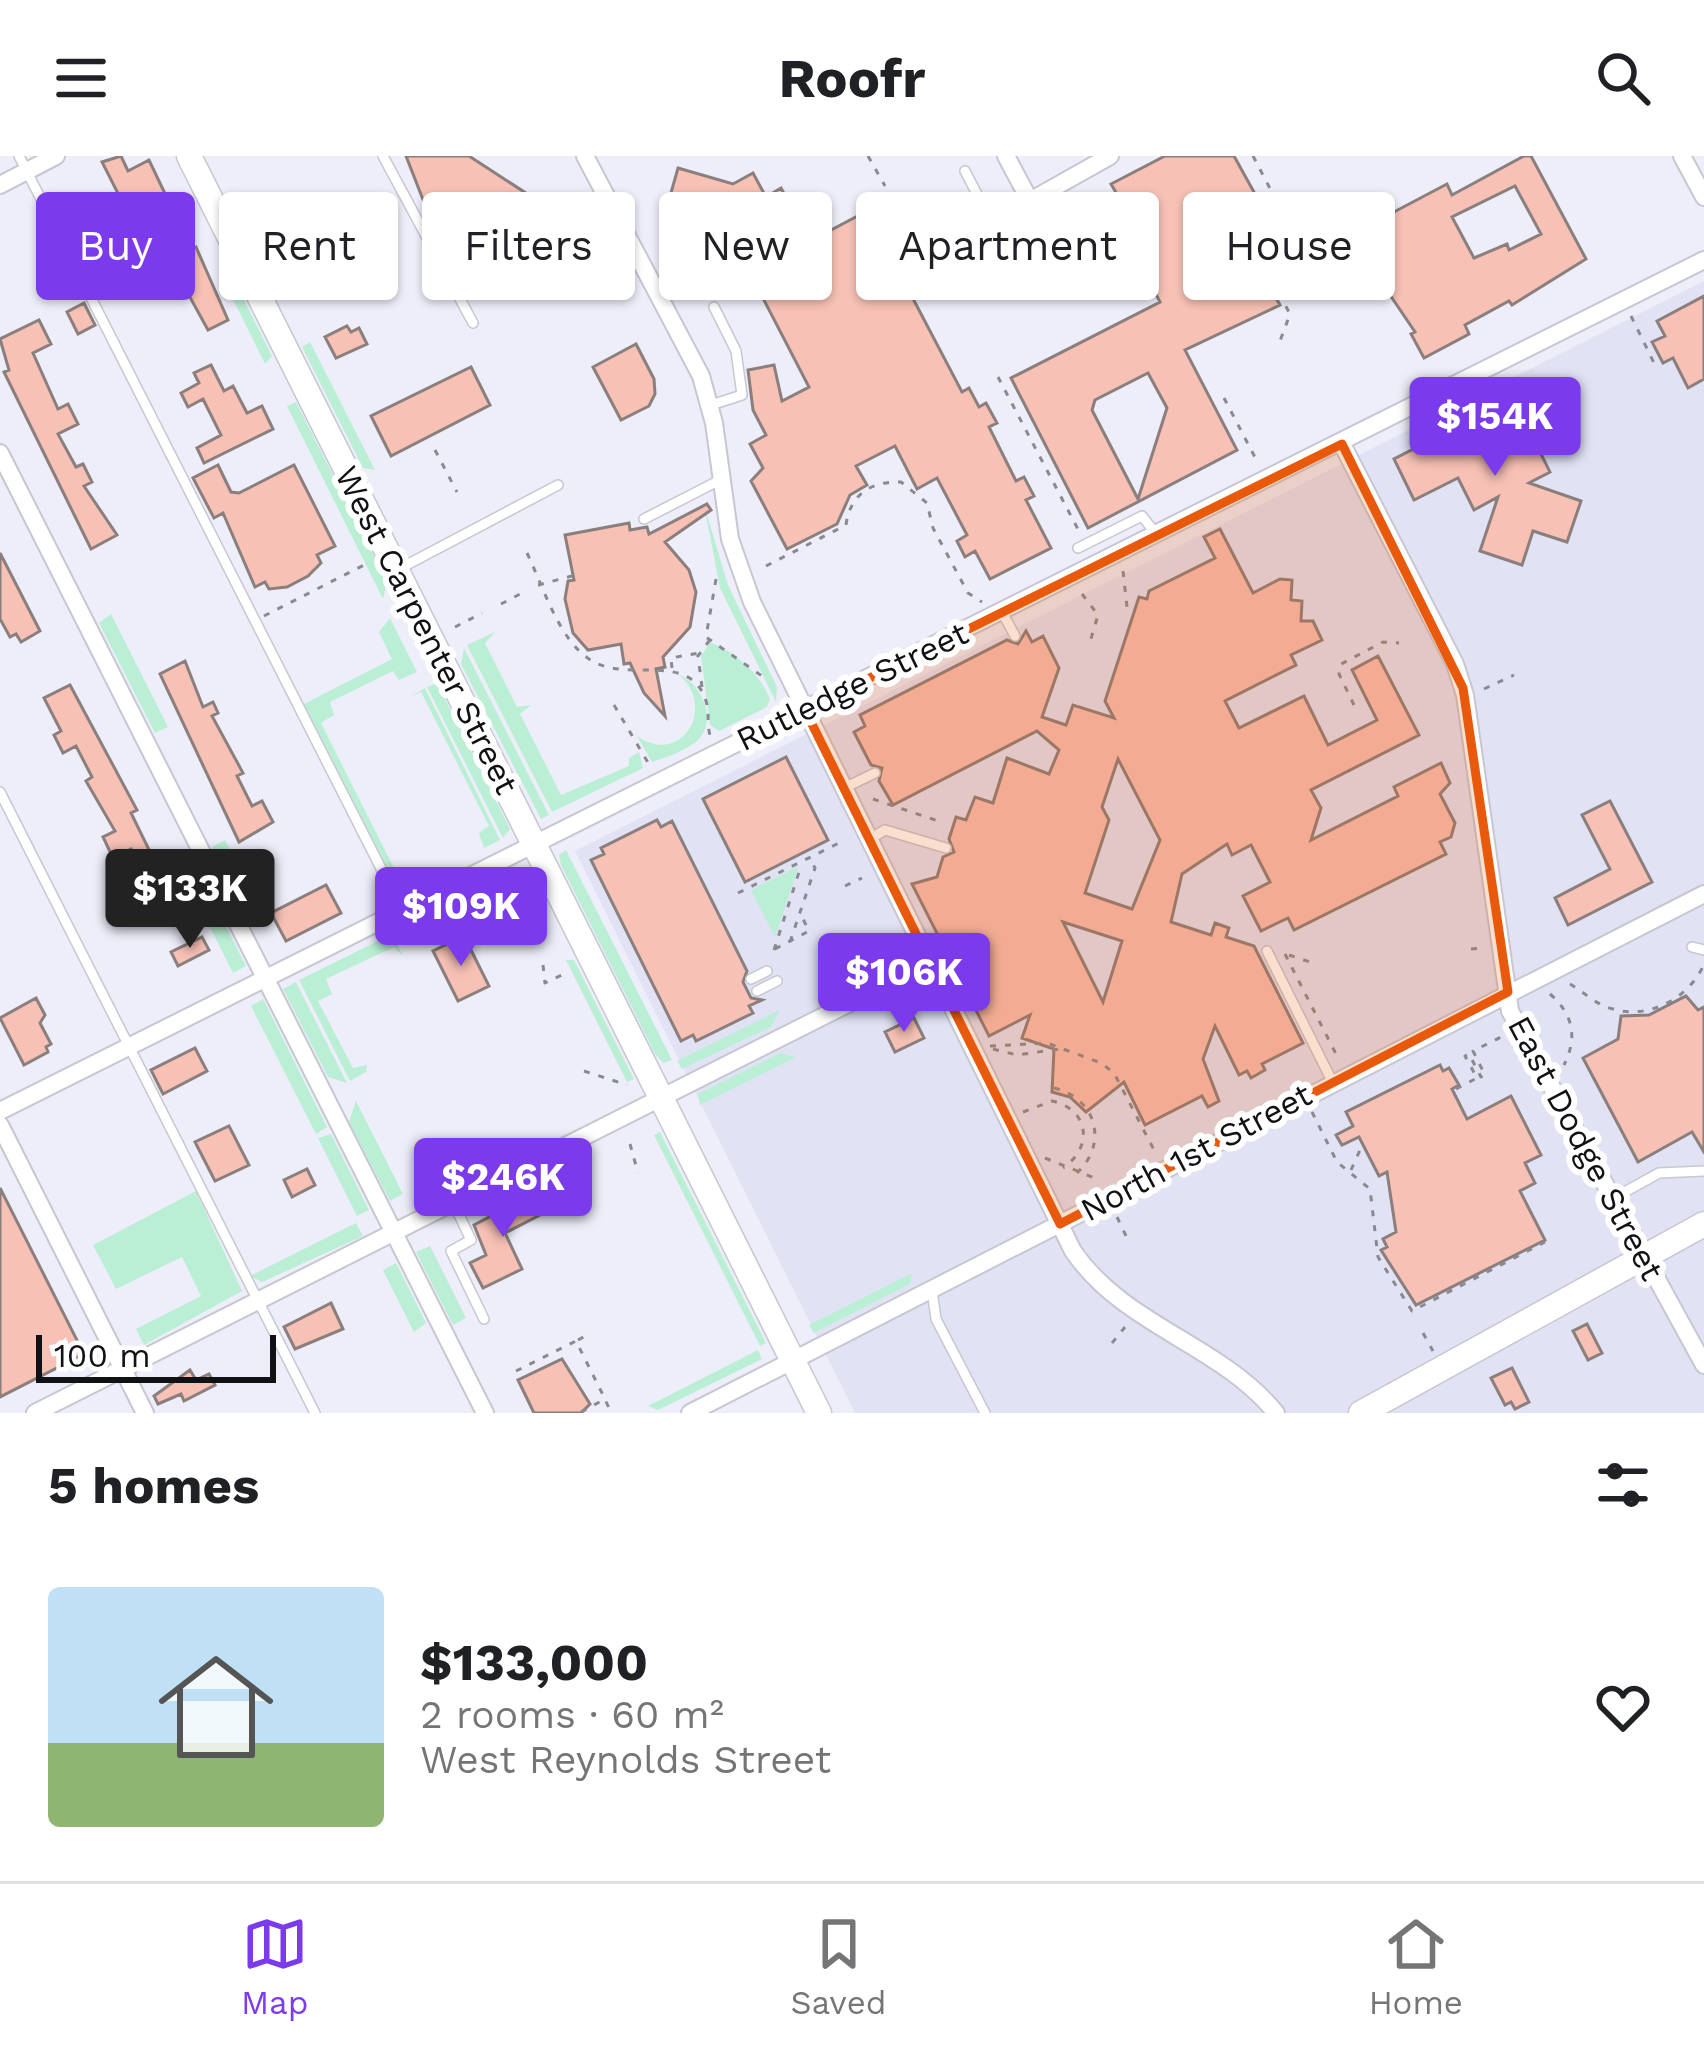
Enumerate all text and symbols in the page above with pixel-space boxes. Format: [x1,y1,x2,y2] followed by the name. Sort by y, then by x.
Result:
[48,45,114,111] icon: menu
[1590,45,1656,111] icon: search
[779,47,925,110] text: Roofr
[36,192,195,300] chip: Buy
[219,192,398,300] chip: Rent
[422,192,635,300] chip: Filters
[659,192,832,300] chip: New
[856,192,1159,300] chip: Apartment
[1183,192,1395,300] chip: House
[1411,377,1579,479] pin: $154K
[1437,393,1553,438] text: $154K
[327,459,527,801] street label: West Carpenter Street
[730,613,974,759] street label: Rutledge Street
[106,849,274,951] pin: $133K
[132,865,248,910] text: $133K
[377,867,545,969] pin: $109K
[402,883,520,928] text: $109K
[820,933,988,1035] pin: $106K
[845,949,963,994] text: $106K
[1500,1009,1672,1287] street label: East Dodge Street
[1074,1075,1318,1229] street label: North 1st Street
[419,1138,587,1240] pin: $246K
[441,1154,565,1199] text: $246K
[36,1329,276,1382] scale bar
[54,1336,151,1375] text: 100 m
[1590,1452,1656,1518] icon: filters
[48,1456,259,1515] text: 5 homes
[420,1633,648,1692] text: $133,000
[144,1635,288,1779] icon: home
[1590,1674,1656,1740] icon: heart
[420,1692,724,1737] text: 2 rooms · 60 m²
[420,1737,831,1782] text: West Reynolds Street
[241,1911,308,2022] tab: Map
[791,1911,886,2022] tab: Saved
[1369,1911,1463,2022] tab: Home

